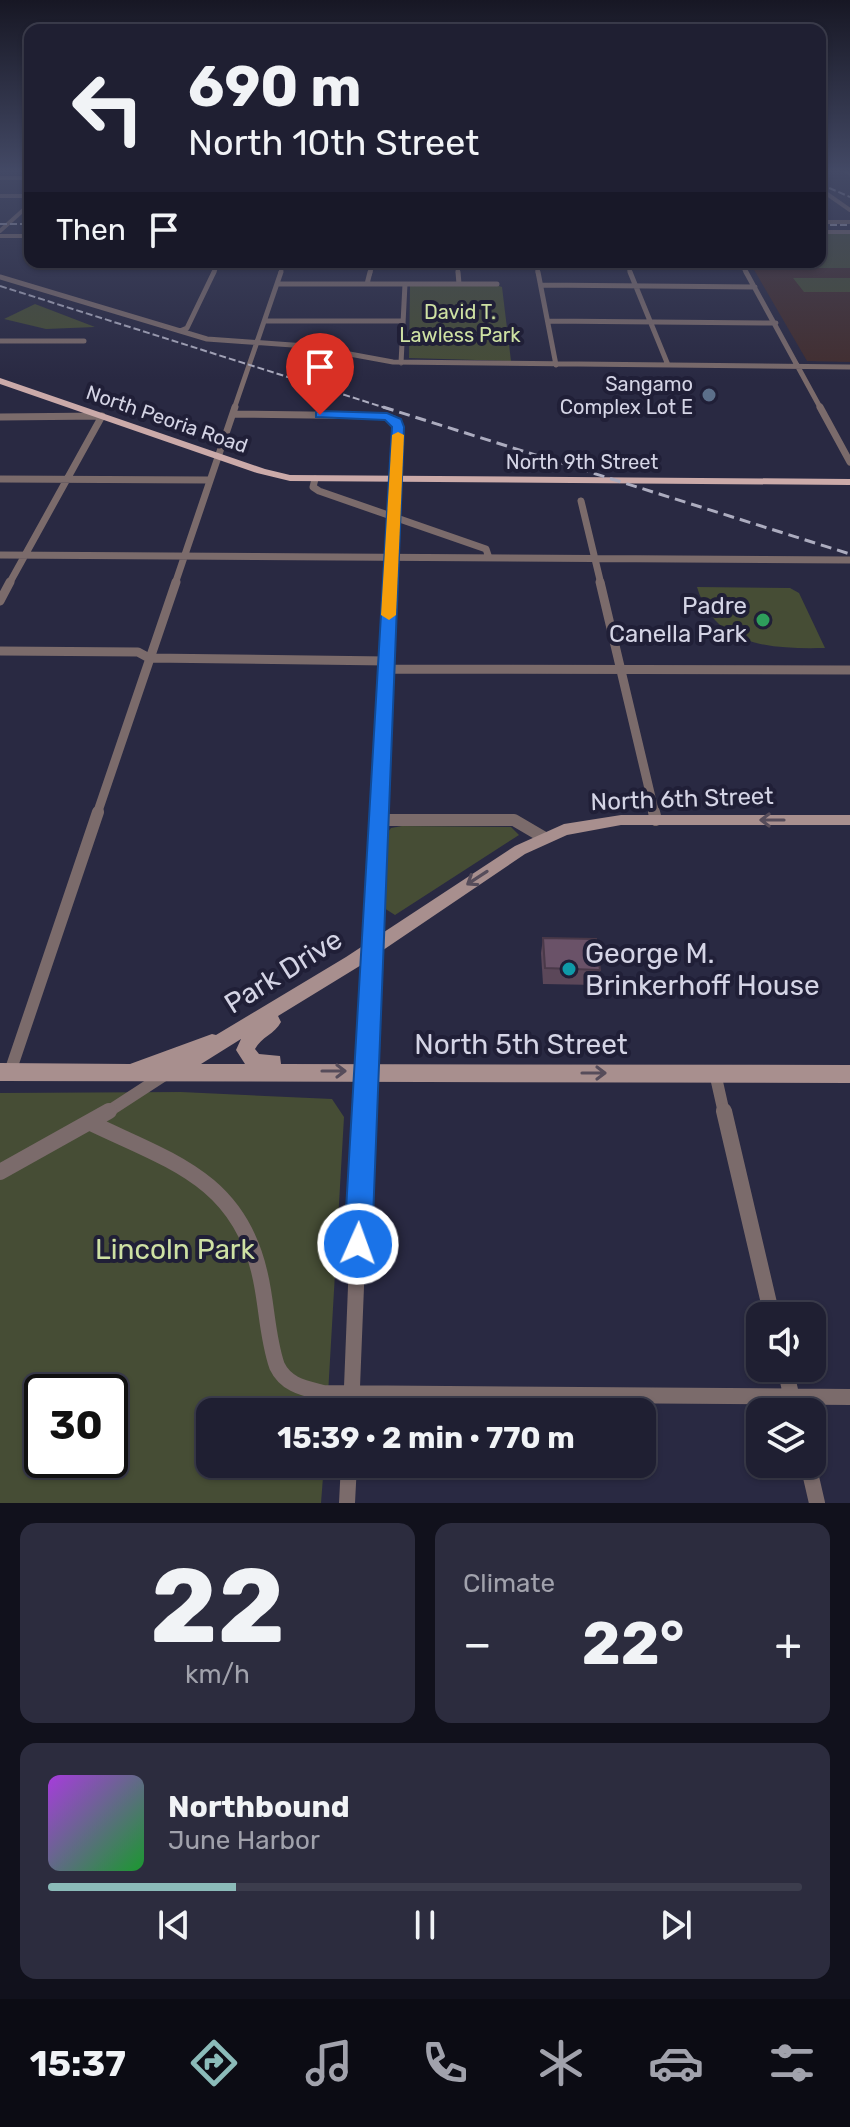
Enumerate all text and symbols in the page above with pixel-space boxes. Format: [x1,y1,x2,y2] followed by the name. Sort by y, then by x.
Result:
[188,54,362,120] text: 690 m
[56,56,160,160] icon: left
[188,121,479,164] text: North 10th Street
[142,208,186,252] icon: arrive
[56,212,126,248] text: Then
[399,300,521,347] park label: David T. Lawless Park
[286,333,354,415] pin
[298,345,342,389] icon: arrive
[560,372,693,419] place label: Sangamo Complex Lot E
[83,380,251,458] street label: North Peoria Road
[700,386,718,404] marker: Sangamo Complex Lot E
[506,450,658,474] street label: North 9th Street
[609,592,748,648] place label: Padre Canella Park
[754,611,772,629] marker: Padre Canella Park
[590,782,774,816] street label: North 6th Street
[759,812,786,828] one-way arrow
[466,870,488,887] one-way arrow
[218,922,348,1020] street label: Park Drive
[585,937,820,1002] place label: George M. Brinkerhoff House
[560,960,578,978] marker: George M. Brinkerhoff House
[414,1028,628,1061] street label: North 5th Street
[320,1063,347,1079] one-way arrow
[580,1065,607,1080] one-way arrow
[316,1202,400,1286] position arrow
[95,1233,256,1266] park label: Lincoln Park
[746,1302,826,1478] map controls
[746,1302,826,1382] button: sound
[24,1374,128,1478] speed limit sign: 30
[746,1398,826,1478] button: layers
[277,1420,575,1456] text: 15:39 · 2 min · 770 m
[150,1545,285,1668] text: 22
[463,1568,555,1599] text: Climate
[582,1608,684,1679] text: 22°
[463,1618,492,1670] text: −
[775,1618,802,1670] text: +
[185,1659,250,1690] text: km/h
[168,1789,350,1825] text: Northbound
[168,1825,320,1856] text: June Harbor
[152,1903,196,1947] icon: previous
[403,1903,447,1947] icon: pause
[654,1903,698,1947] icon: next
[186,2035,242,2091] icon: directions
[301,2035,357,2091] icon: music
[417,2035,473,2091] icon: phone
[533,2035,589,2091] icon: climate
[648,2035,704,2091] icon: car
[764,2035,820,2091] icon: filters
[30,2042,126,2085] text: 15:37

